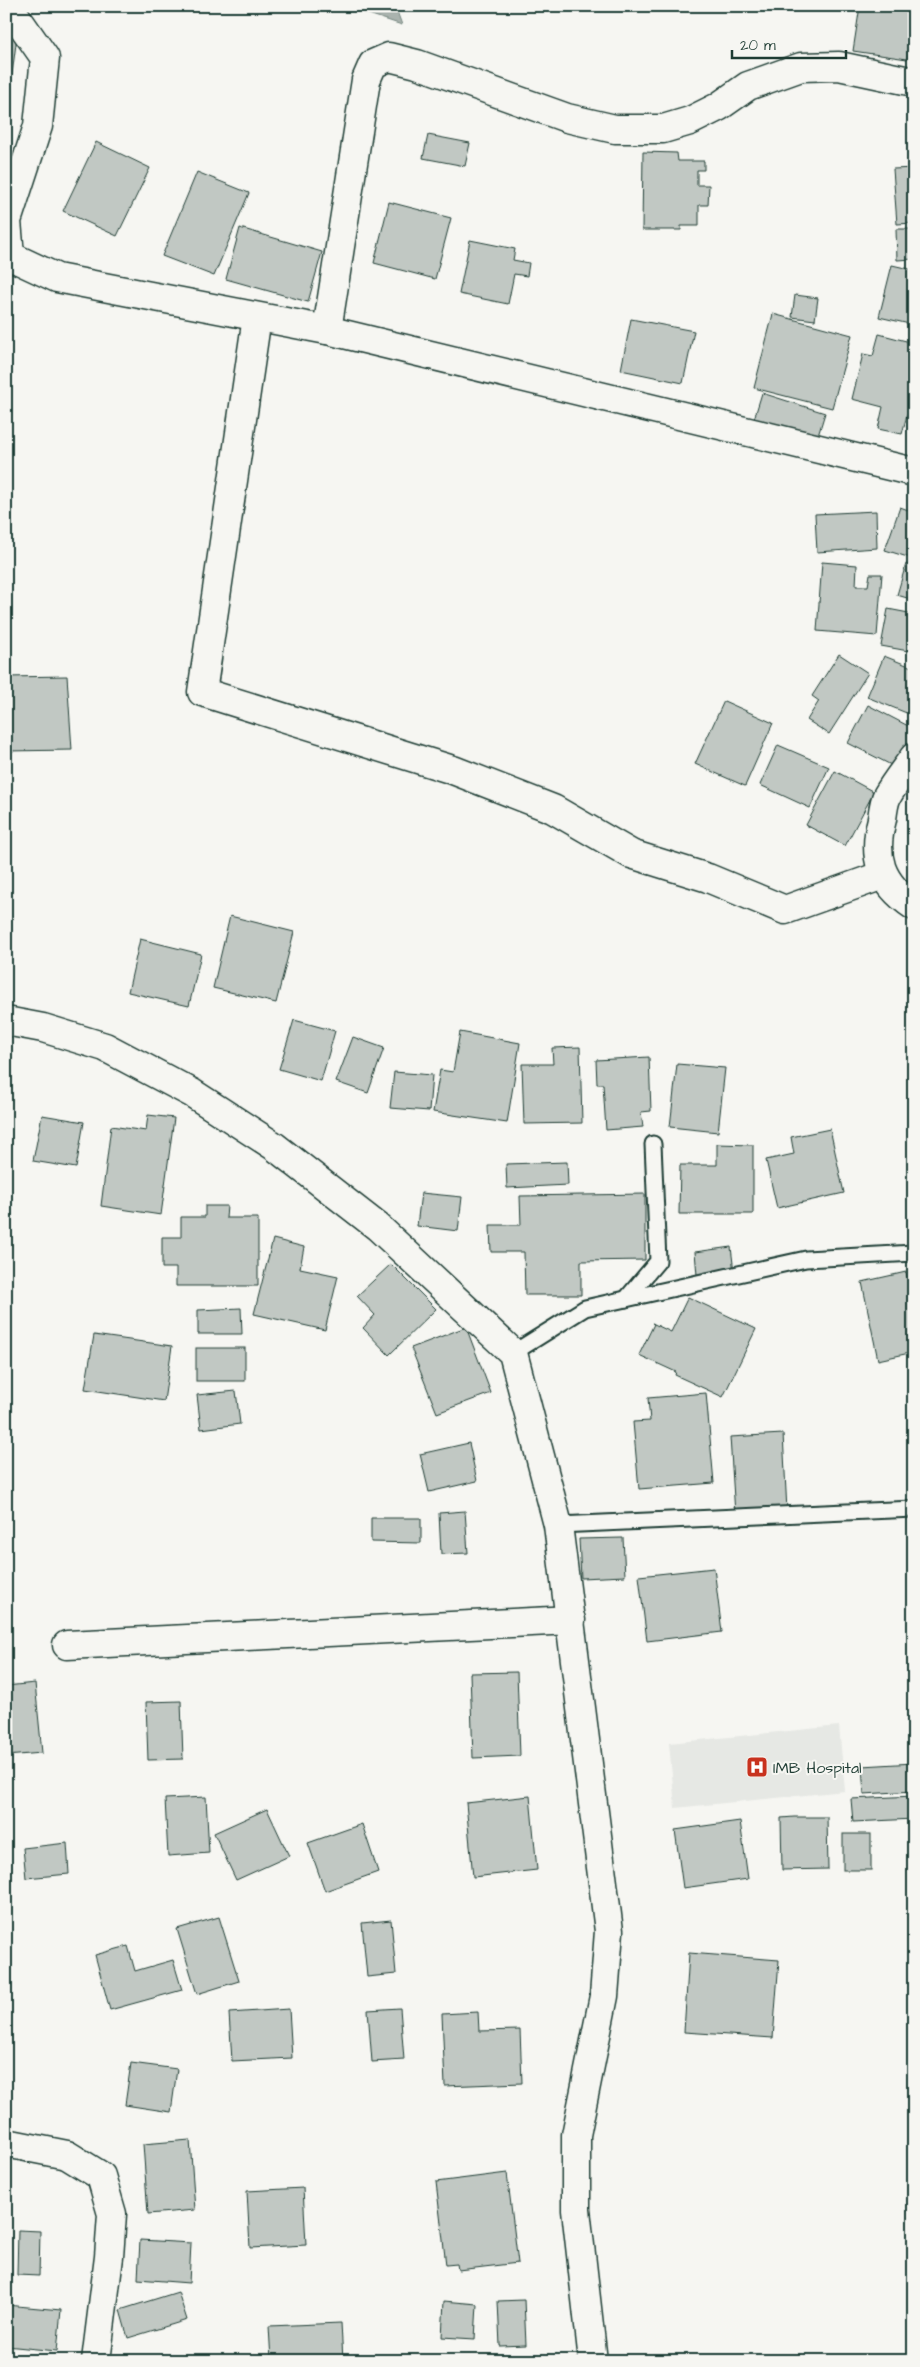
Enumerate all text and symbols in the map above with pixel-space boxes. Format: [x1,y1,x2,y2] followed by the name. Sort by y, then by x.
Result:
[732,28,846,60] scale bar
[740,35,776,56] text: 20 m
[745,1755,769,1779] hospital icon: IMB Hospital
[773,1757,862,1779] place label: IMB Hospital

